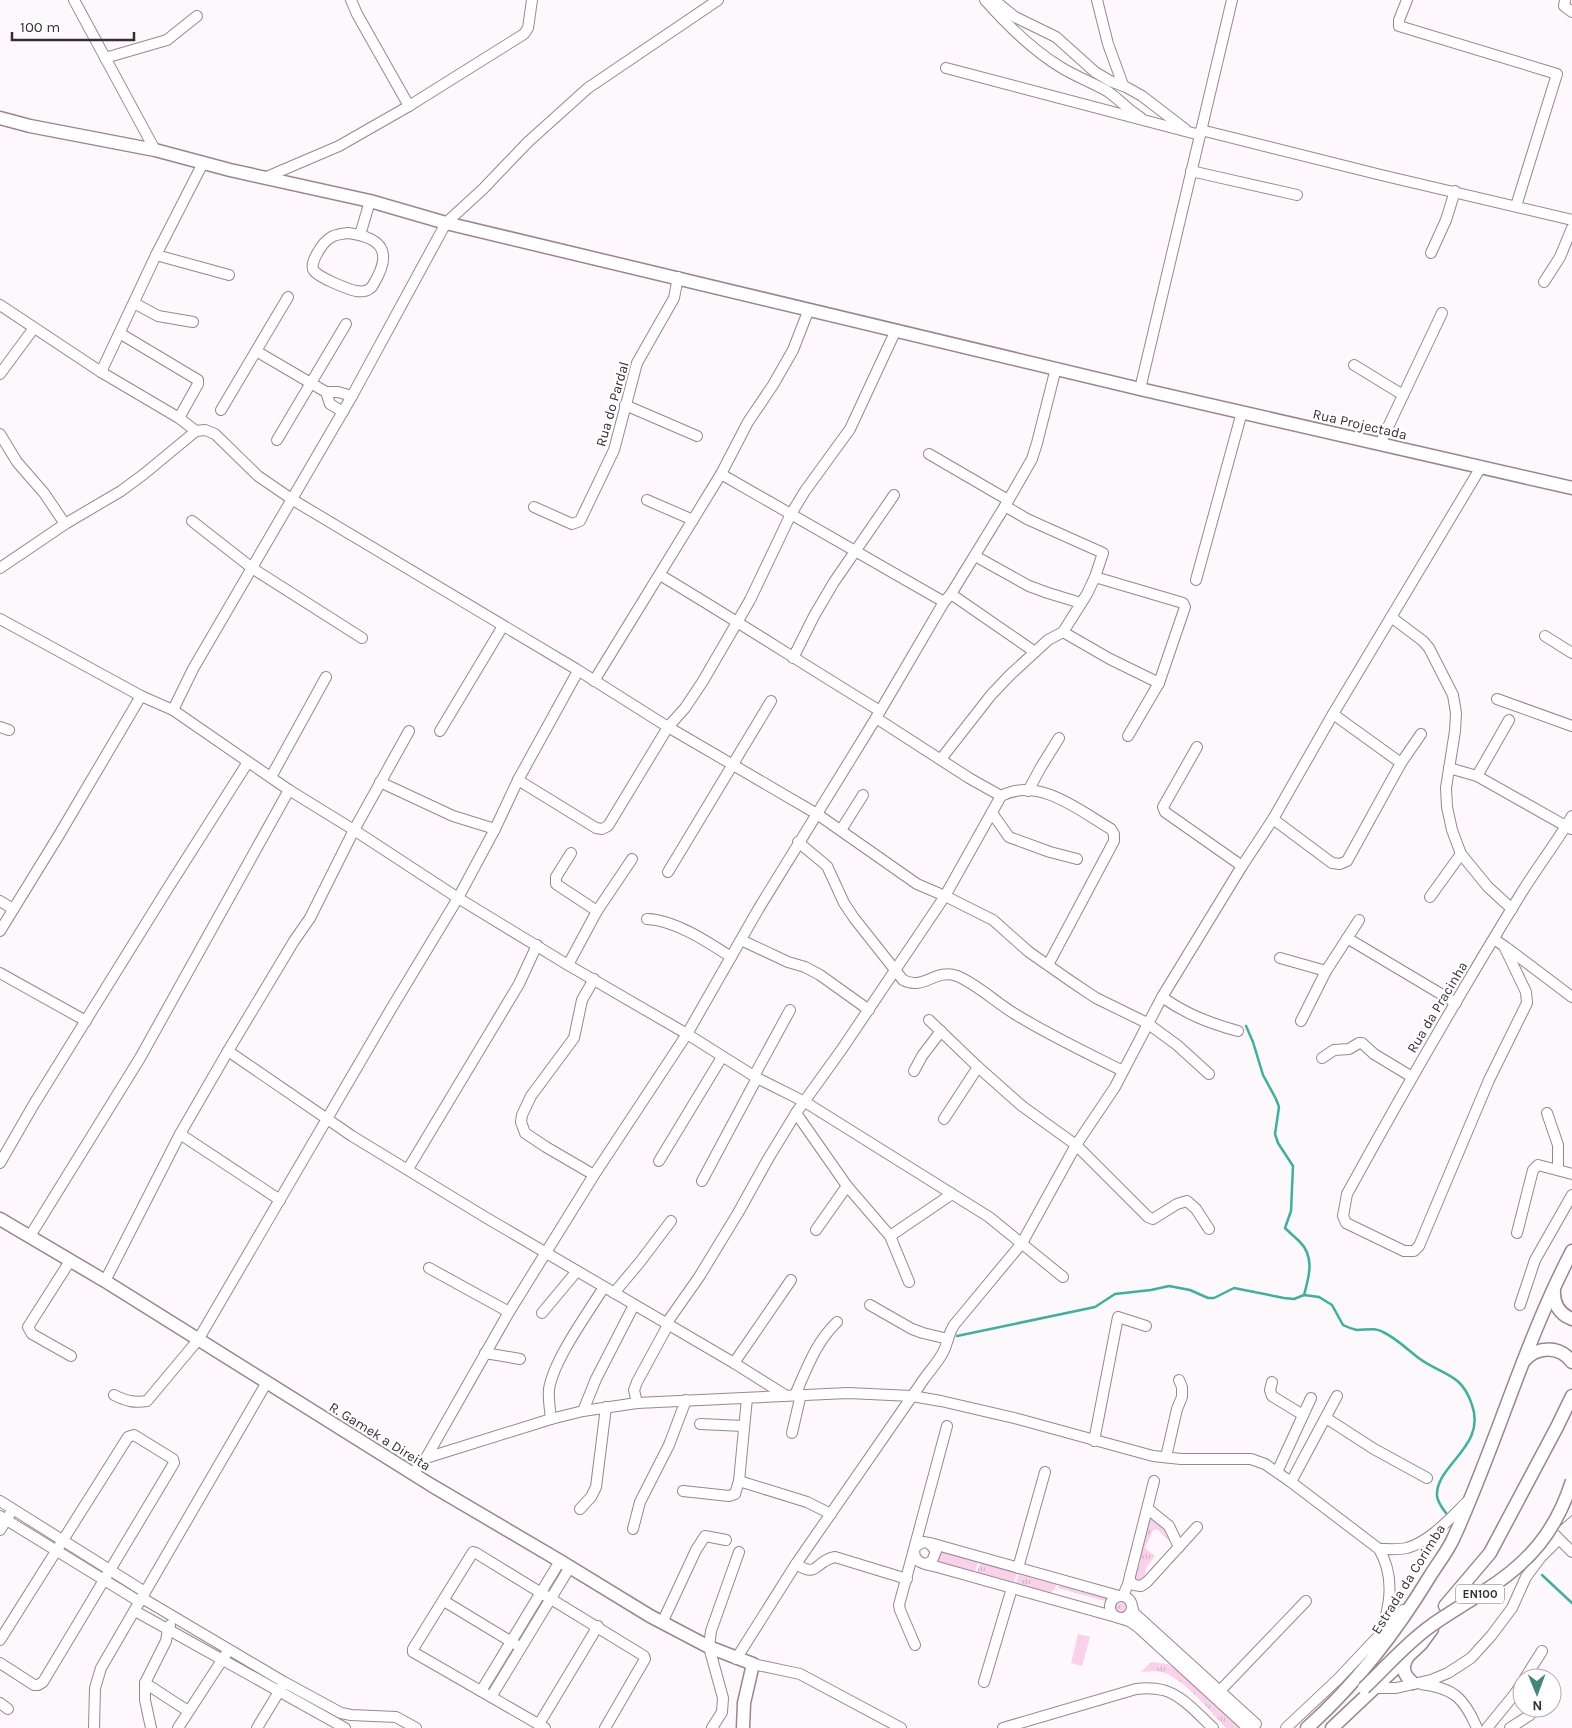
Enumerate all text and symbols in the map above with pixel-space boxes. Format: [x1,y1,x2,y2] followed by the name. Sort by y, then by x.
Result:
[12,10,135,42] scale bar
[20,18,60,36] text: 100 m
[592,360,633,449] street label: Rua do Pardal
[1311,405,1409,444] street label: Rua Projectada
[1403,958,1471,1056] street label: Rua da Pracinha
[326,1398,434,1474] street label: R. Gamek a Direita
[1368,1521,1449,1637] street label: Estrada da Corimba
[1456,1585,1504,1604] road number: EN100
[1512,1668,1562,1718] north arrow
[1532,1697,1542,1714] text: N

